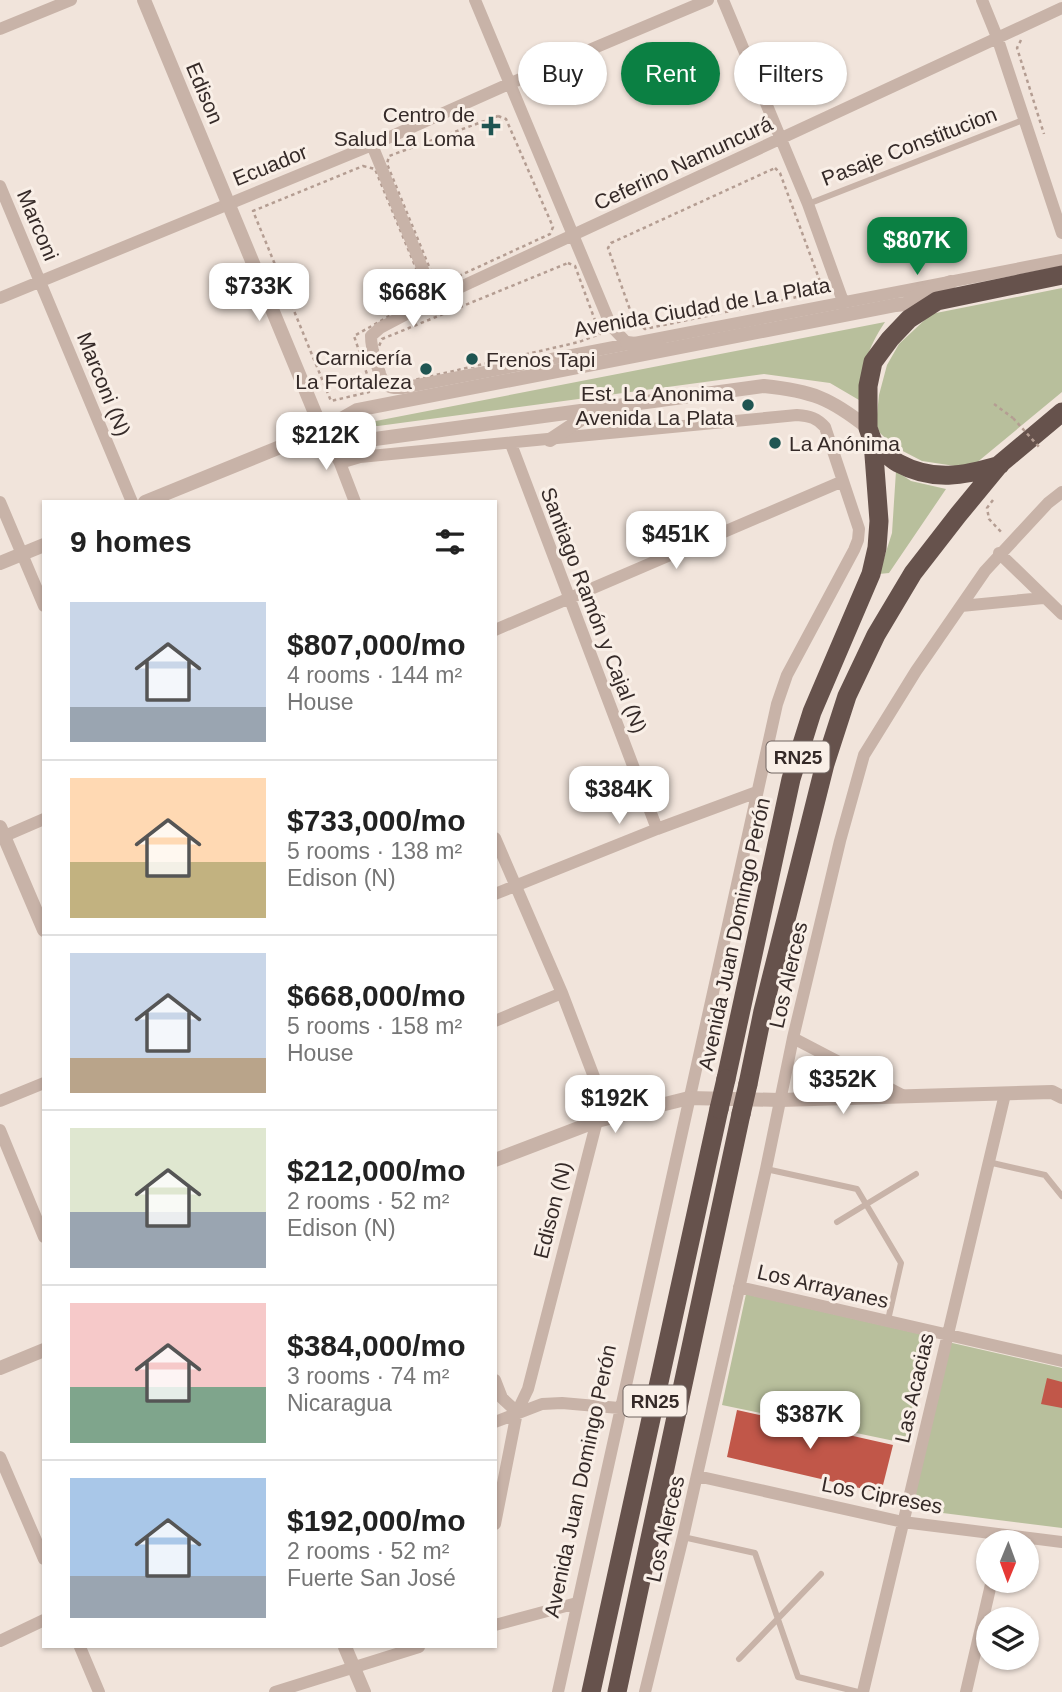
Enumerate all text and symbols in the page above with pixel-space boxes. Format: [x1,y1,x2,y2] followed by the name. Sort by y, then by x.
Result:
[518,42,607,105] chip: Buy
[621,42,720,105] chip: Rent
[734,42,847,105] chip: Filters
[182,59,228,127] street label: Edison
[818,102,1000,190] street label: Pasaje Constitucion
[334,103,475,150] place label: Centro de Salud La Loma
[590,112,776,214] street label: Ceferino Namuncurá
[481,116,501,136] marker: Centro de Salud La Loma
[229,140,311,190] street label: Ecuador
[13,186,63,264] street label: Marconi
[868,218,966,277] pin: $807K
[883,227,951,253] text: $807K
[210,264,308,323] pin: $733K
[364,270,462,329] pin: $668K
[225,273,293,299] text: $733K
[572,273,832,341] street label: Avenida Ciudad de La Plata
[379,279,447,305] text: $668K
[73,329,135,439] street label: Marconi (N)
[295,346,412,393] place label: Carnicería La Fortaleza
[486,348,595,371] place label: Frenos Tapi
[464,351,480,367] marker: Frenos Tapi
[418,361,434,377] marker: Carnicería La Fortaleza
[576,382,734,429] place label: Est. La Anonima Avenida La Plata
[740,397,756,413] marker: Est. La Anonima Avenida La Plata
[277,412,375,472] pin: $212K
[292,422,360,448] text: $212K
[789,432,900,455] place label: La Anónima
[767,435,783,451] marker: La Anónima
[536,484,652,736] street label: Santiago Ramón y Cajal (N)
[627,512,725,571] pin: $451K
[642,521,710,547] text: $451K
[431,523,469,561] icon: filters
[70,525,192,558] text: 9 homes
[287,628,465,661] text: $807,000/mo
[126,630,210,714] icon: home
[287,662,462,688] text: 4 rooms · 144 m²
[287,689,353,715] text: House
[766,742,830,772] road number: RN25
[570,766,668,826] pin: $384K
[585,776,653,802] text: $384K
[694,795,774,1073] street label: Avenida Juan Domingo Perón
[287,804,465,837] text: $733,000/mo
[126,806,210,890] icon: home
[287,838,462,864] text: 5 rooms · 138 m²
[287,865,396,891] text: Edison (N)
[765,920,811,1030] street label: Los Alerces
[287,979,465,1012] text: $668,000/mo
[126,981,210,1065] icon: home
[287,1013,462,1039] text: 5 rooms · 158 m²
[287,1040,353,1066] text: House
[794,1056,892,1116] pin: $352K
[809,1066,877,1092] text: $352K
[566,1076,664,1135] pin: $192K
[581,1085,649,1111] text: $192K
[287,1154,465,1187] text: $212,000/mo
[126,1156,210,1240] icon: home
[529,1159,575,1261] street label: Edison (N)
[287,1188,449,1214] text: 2 rooms · 52 m²
[287,1215,396,1241] text: Edison (N)
[755,1260,891,1312] street label: Los Arrayanes
[287,1329,465,1362] text: $384,000/mo
[126,1331,210,1415] icon: home
[890,1331,938,1445] street label: Las Acacias
[540,1342,620,1620] street label: Avenida Juan Domingo Perón
[287,1363,449,1389] text: 3 rooms · 74 m²
[624,1386,686,1416] road number: RN25
[287,1390,392,1416] text: Nicaragua
[761,1392,859,1451] pin: $387K
[776,1401,844,1427] text: $387K
[820,1472,944,1518] street label: Los Cipreses
[642,1474,688,1584] street label: Los Alerces
[287,1504,465,1537] text: $192,000/mo
[126,1506,210,1590] icon: home
[976,1530,1040,1592] north arrow
[976,1530,1039,1670] map controls
[287,1538,449,1564] text: 2 rooms · 52 m²
[287,1565,456,1591] text: Fuerte San José
[976,1607,1039,1670] button: layers

